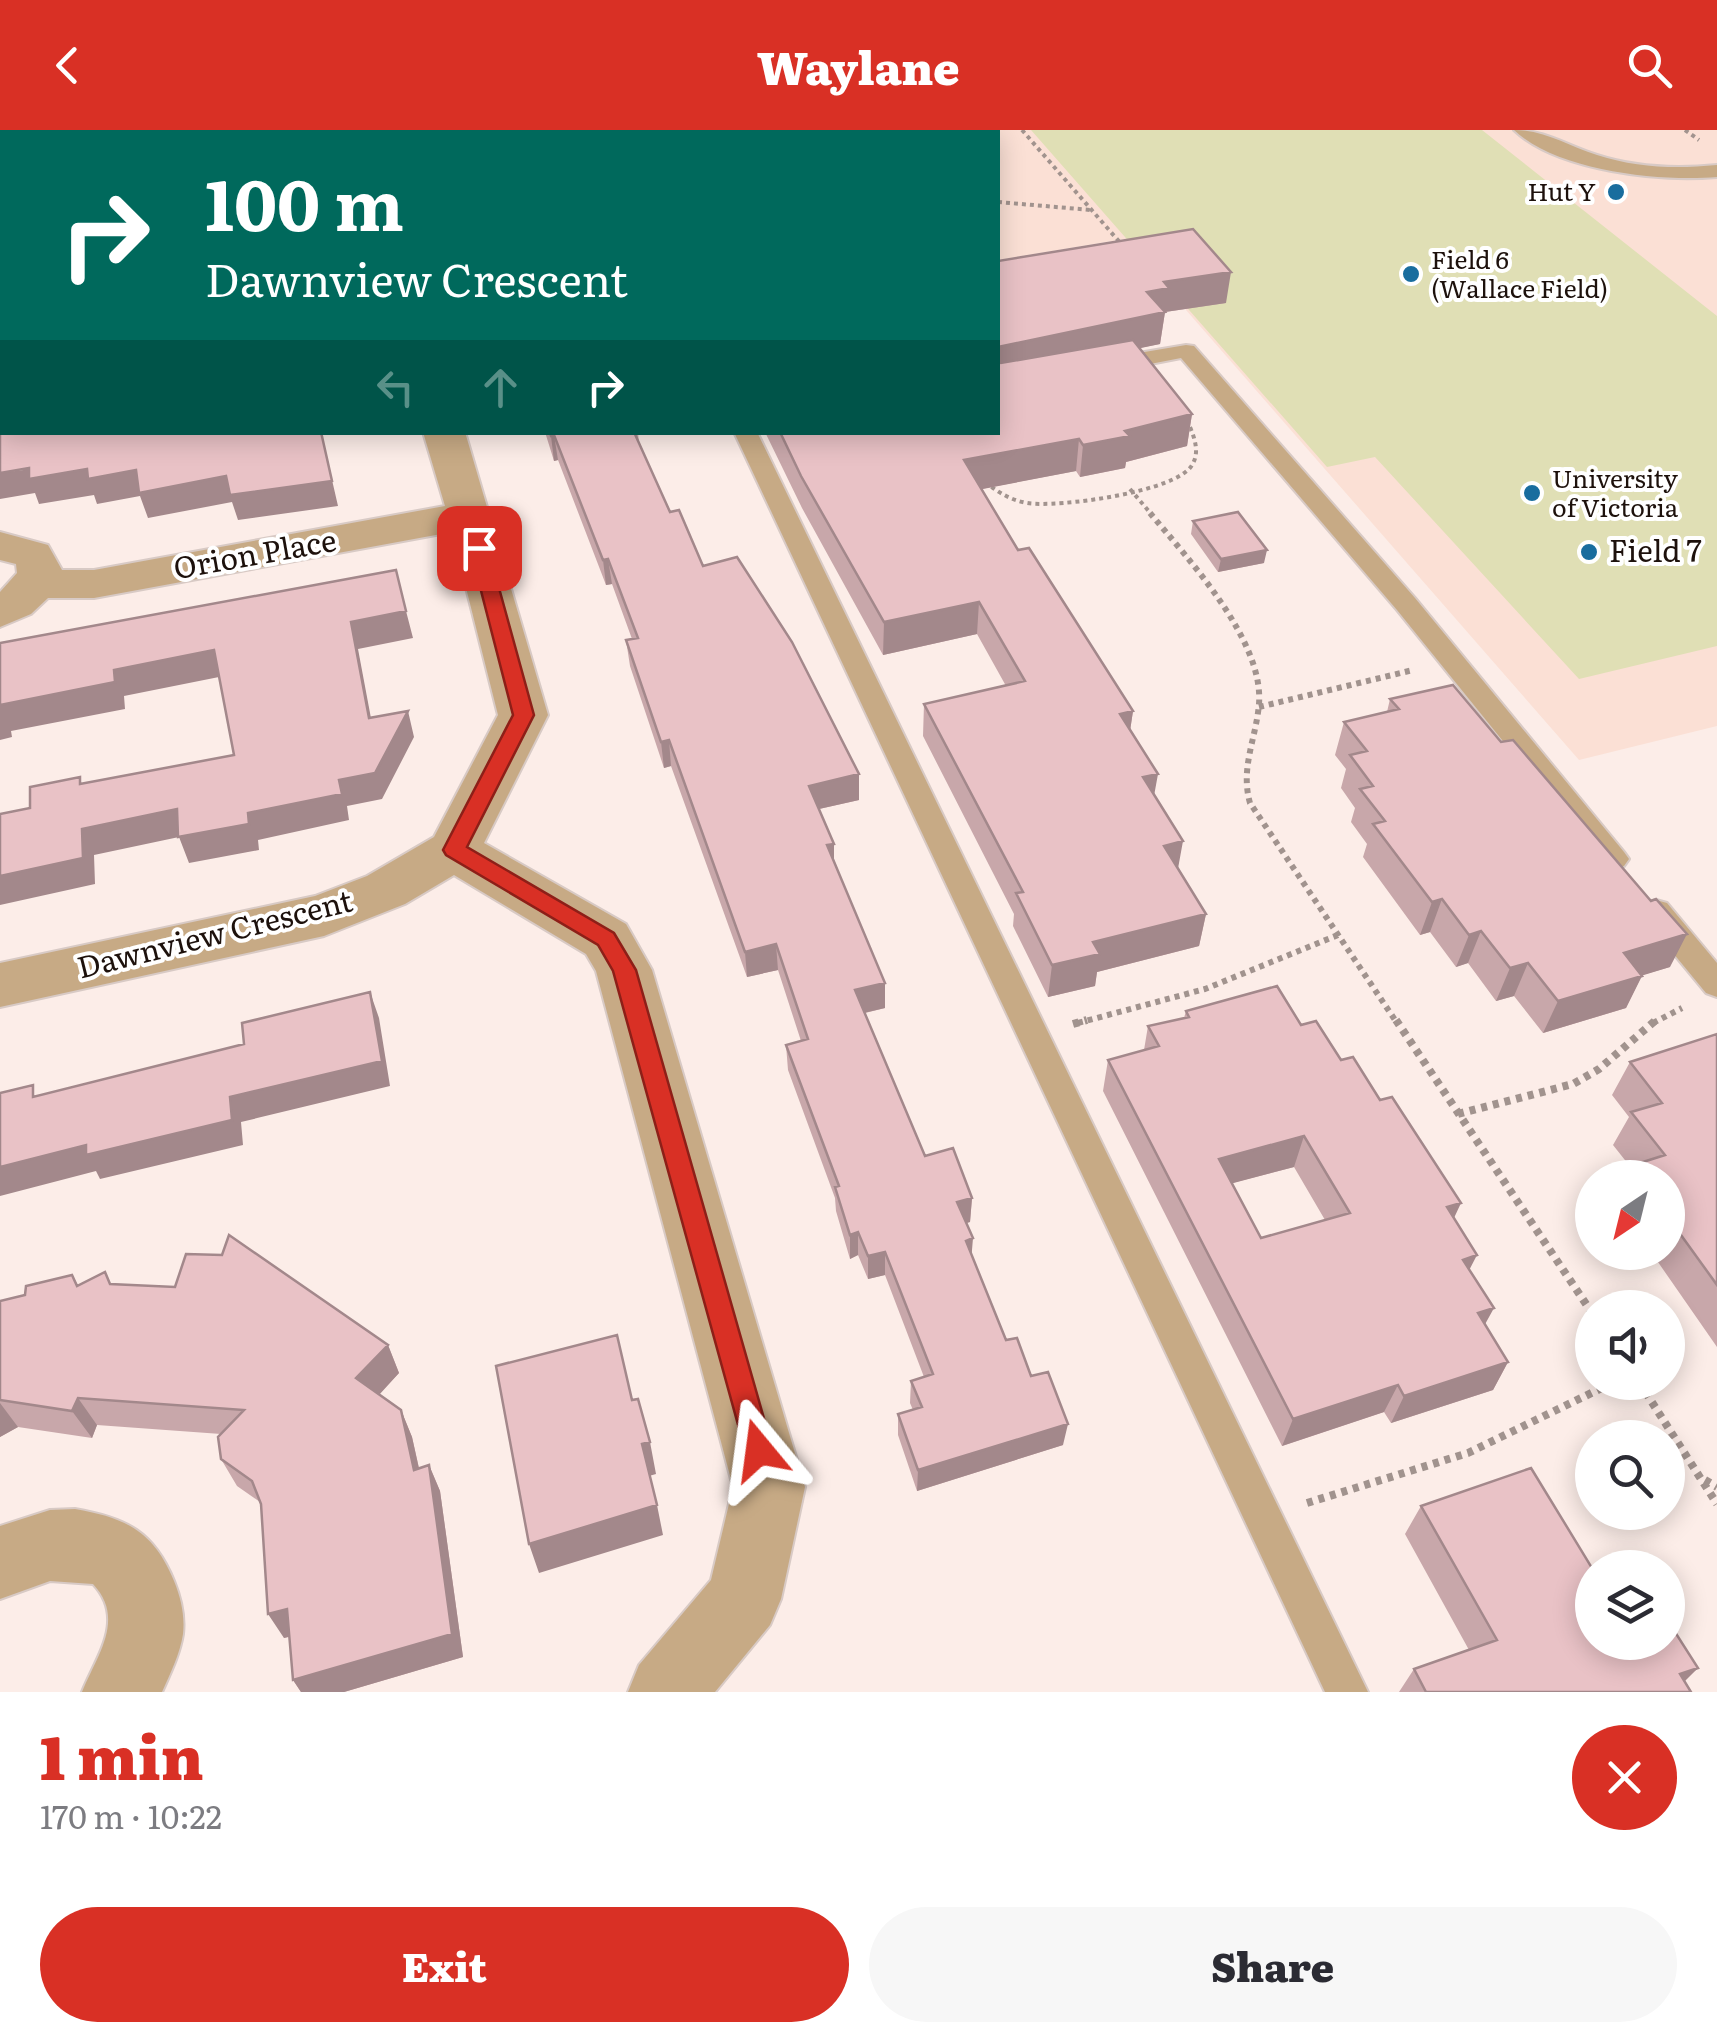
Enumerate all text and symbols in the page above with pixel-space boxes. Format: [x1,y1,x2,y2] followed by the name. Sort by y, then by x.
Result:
[757,32,960,99] text: Waylane
[40,38,95,93] icon: back
[1622,38,1677,93] icon: search
[205,149,404,253] text: 100 m
[40,170,170,300] icon: right
[1527,172,1596,209] place label: Hut Y
[1605,181,1627,203] marker: Hut Y
[1431,240,1608,306] place label: Field 6 (Wallace Field)
[205,244,628,311] text: Dawnview Crescent
[1400,263,1422,285] marker: Field 6 (Wallace Field)
[368,360,423,415] icon: left
[473,360,528,415] icon: ahead
[578,360,633,415] icon: right
[1552,459,1679,525] place label: University of Victoria
[1521,482,1543,504] marker: University of Victoria
[437,506,522,591] pin
[170,516,339,588] street label: Orion Place
[452,521,507,576] icon: arrive
[1609,527,1702,571] place label: Field 7
[1578,541,1600,563] marker: Field 7
[72,877,356,988] street label: Dawnview Crescent
[1575,1160,1685,1270] north arrow
[1575,1160,1685,1660] map controls
[1575,1290,1685,1400] button: sound
[707,1398,811,1502] position arrow
[1575,1420,1685,1530] button: search
[1575,1550,1685,1660] button: layers
[40,1709,204,1798] text: 1 min
[1572,1725,1677,1830] button: close
[40,1791,222,1839] text: 170 m · 10:22
[40,1907,849,2022] button: Exit
[869,1907,1677,2022] button: Share

